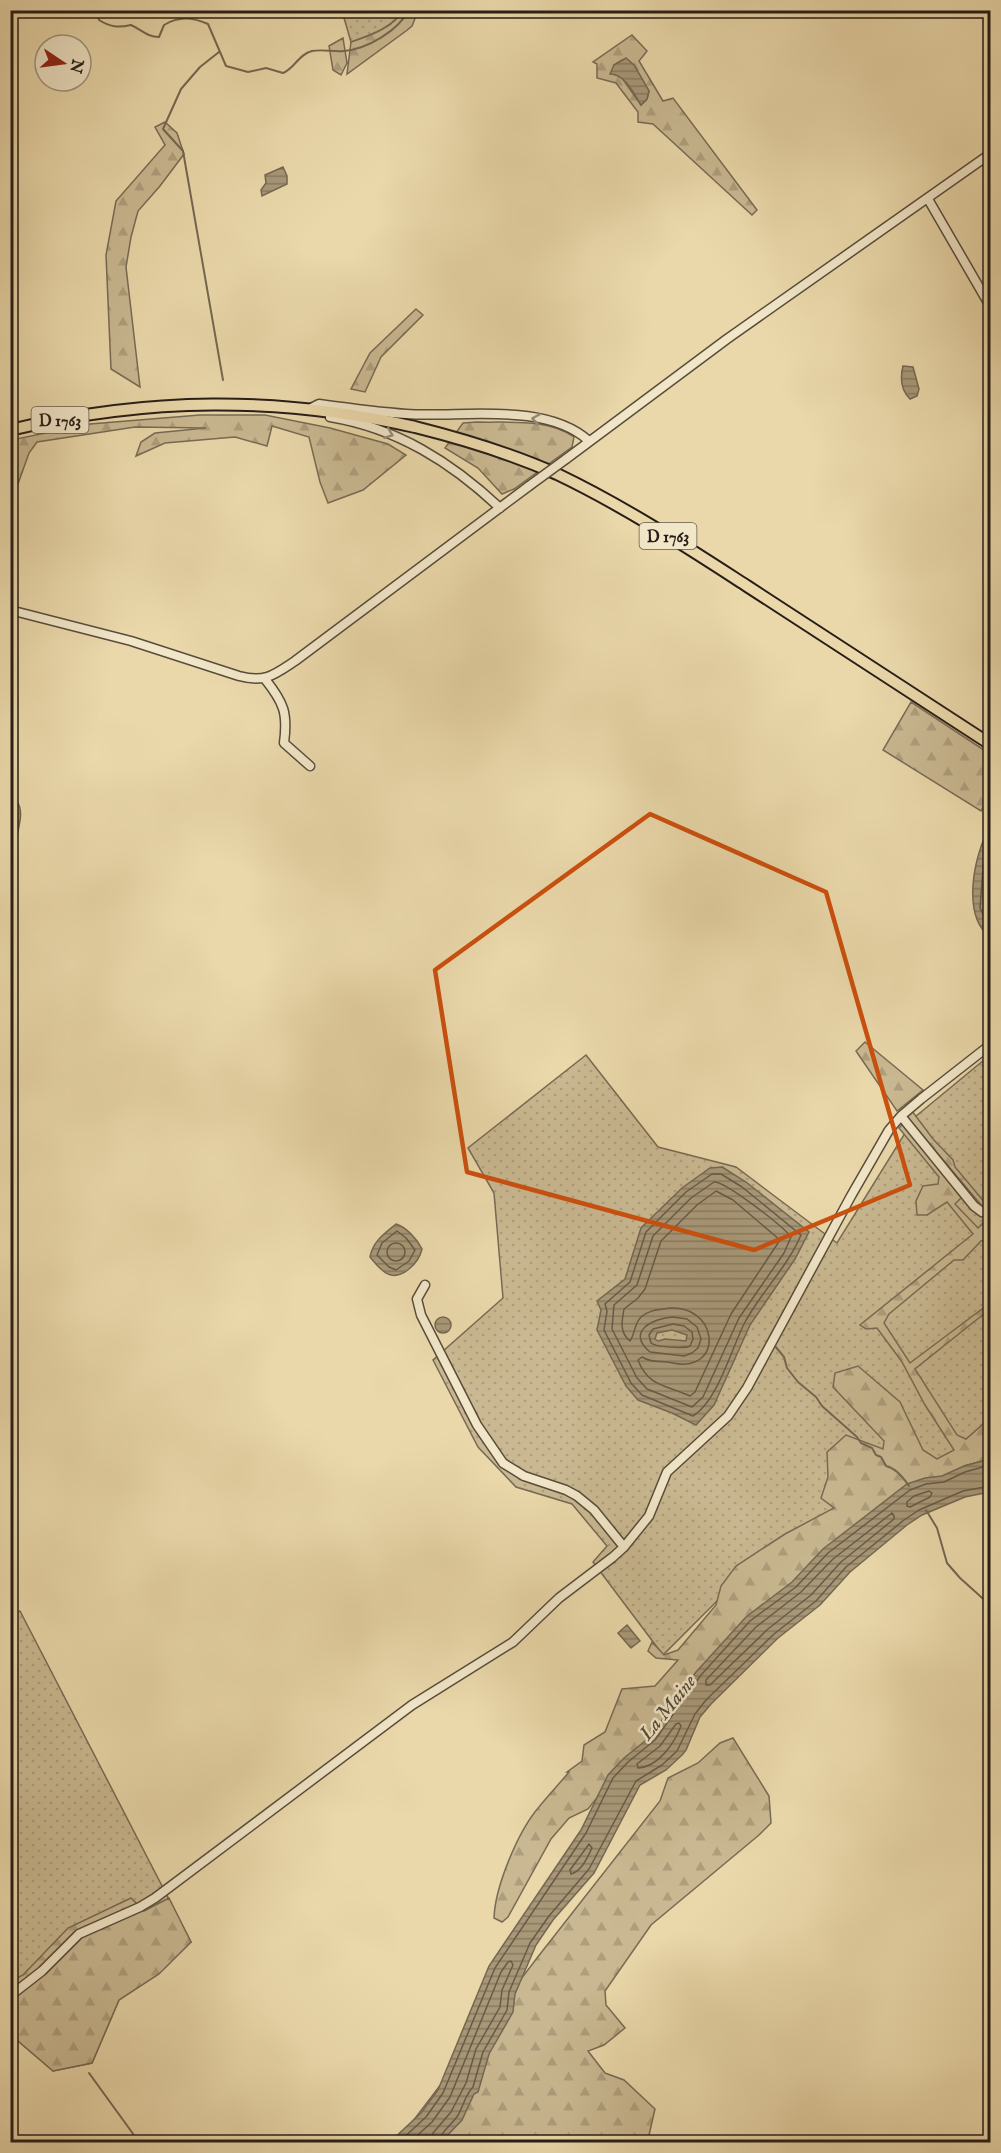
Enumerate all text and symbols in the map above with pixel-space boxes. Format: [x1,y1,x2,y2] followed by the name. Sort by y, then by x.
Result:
[33,33,93,93] north arrow
[64,56,87,75] text: N
[32,407,88,433] road number: D 1763
[531,413,541,425] one-way arrow
[383,426,394,439] one-way arrow
[640,523,696,549] road number: D 1763
[634,1670,702,1747] water label: La Maine

